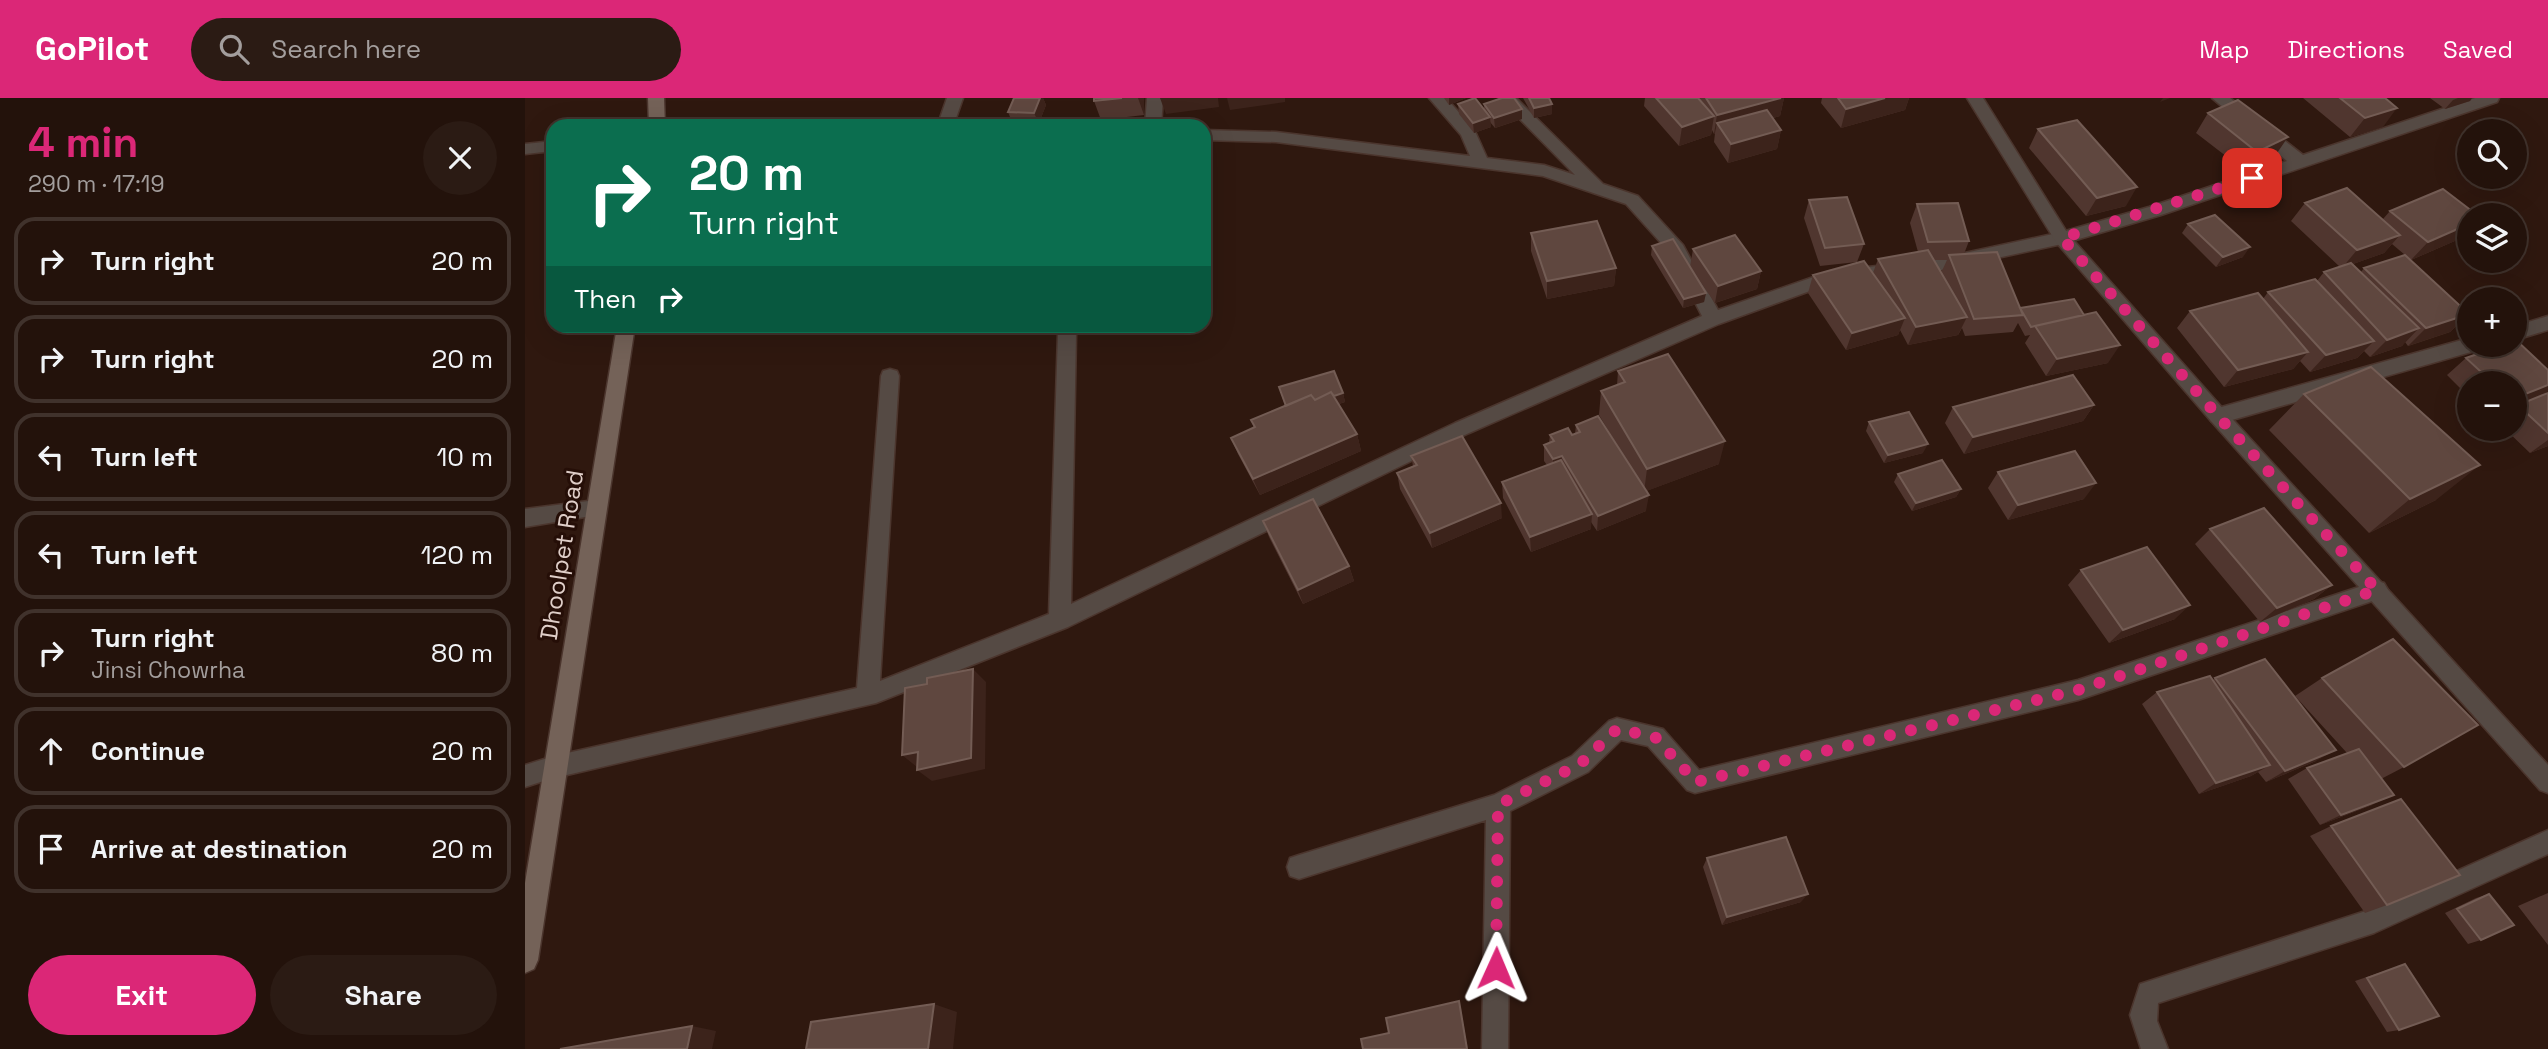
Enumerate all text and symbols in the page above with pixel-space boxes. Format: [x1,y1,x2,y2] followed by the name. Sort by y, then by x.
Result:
[191,18,681,81] search box
[35,28,149,70] text: GoPilot
[215,30,253,68] icon: search
[271,32,421,66] text: Search here
[2199,34,2249,65] text: Map
[2287,34,2405,65] text: Directions
[2443,34,2513,65] text: Saved
[28,116,138,169] text: 4 min
[2457,119,2527,441] map controls
[2457,119,2527,189] button: search
[423,121,497,195] button: close
[689,142,804,204] text: 20 m
[574,147,665,238] icon: right
[2222,148,2282,208] pin
[2233,159,2271,197] icon: arrive
[28,169,165,199] text: 290 m · 17:19
[689,203,839,243] text: Turn right
[2457,203,2527,273] button: layers
[32,242,70,280] icon: right
[91,244,215,278] text: Turn right
[432,244,493,278] text: 20 m
[651,280,689,318] icon: right
[574,282,637,316] text: Then
[2457,287,2527,357] button: +
[32,340,70,378] icon: right
[91,342,215,376] text: Turn right
[432,342,493,376] text: 20 m
[2457,371,2527,441] button: −
[32,438,70,476] icon: left
[91,440,198,474] text: Turn left
[436,440,493,474] text: 10 m
[533,468,590,642] street label: Dhoolpet Road
[32,536,70,574] icon: left
[91,538,198,572] text: Turn left
[421,538,493,572] text: 120 m
[91,621,215,655] text: Turn right
[32,634,70,672] icon: right
[431,636,493,670] text: 80 m
[91,655,245,685] text: Jinsi Chowrha
[32,732,70,770] icon: ahead
[91,734,205,768] text: Continue
[432,734,493,768] text: 20 m
[32,830,70,868] icon: arrive
[91,832,348,866] text: Arrive at destination
[432,832,493,866] text: 20 m
[1459,931,1533,1005] position arrow
[28,955,256,1035] button: Exit
[270,955,497,1035] button: Share

